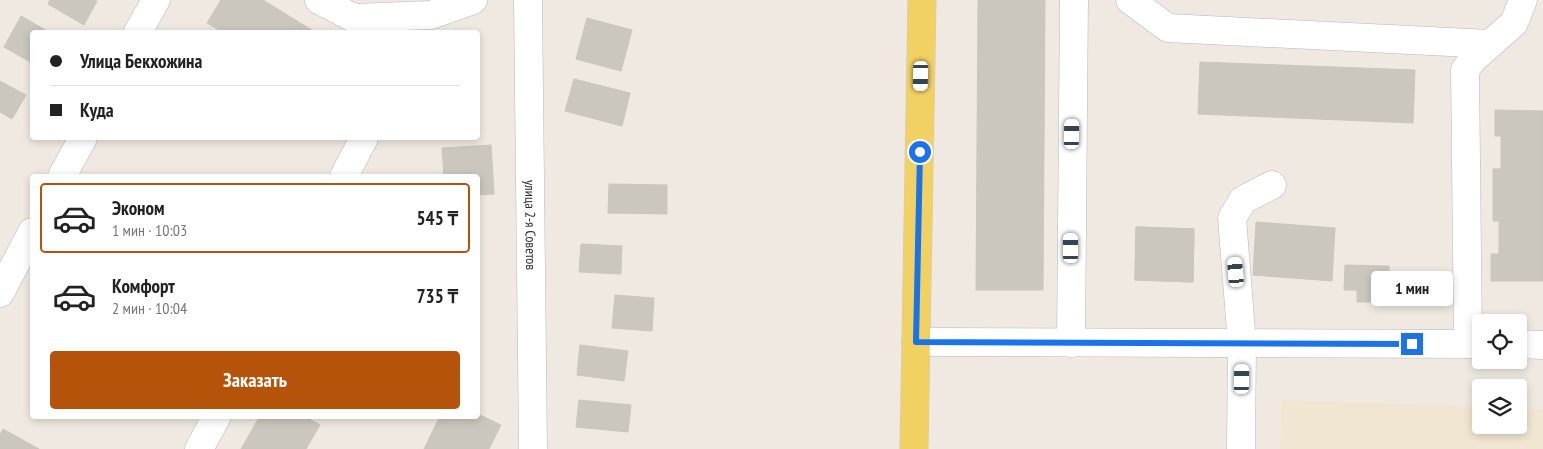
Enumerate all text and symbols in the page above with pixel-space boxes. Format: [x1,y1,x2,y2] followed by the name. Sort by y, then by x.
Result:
[80,49,202,73] text: Улица Бекхожина
[913,61,928,91] car
[80,98,114,122] text: Куда
[1064,119,1079,149] car
[909,141,931,163] route start
[521,180,540,270] street label: улица 2-я Советов
[52,196,97,241] icon: car
[112,196,165,220] text: Эконом
[416,206,458,230] text: 545 ₸
[112,220,187,240] text: 1 мин · 10:03
[1063,233,1078,263] car
[1227,256,1244,288] car
[1371,272,1453,306] callout: 1 мин
[52,274,97,319] icon: car
[112,274,175,298] text: Комфорт
[1395,278,1429,298] text: 1 мин
[416,284,458,308] text: 735 ₸
[112,298,187,318] text: 2 мин · 10:04
[1472,314,1527,434] map controls
[1472,314,1527,369] button: locate
[1401,333,1423,355] route end
[50,351,460,409] button: Заказать
[1234,364,1249,394] car
[1472,379,1527,434] button: layers

